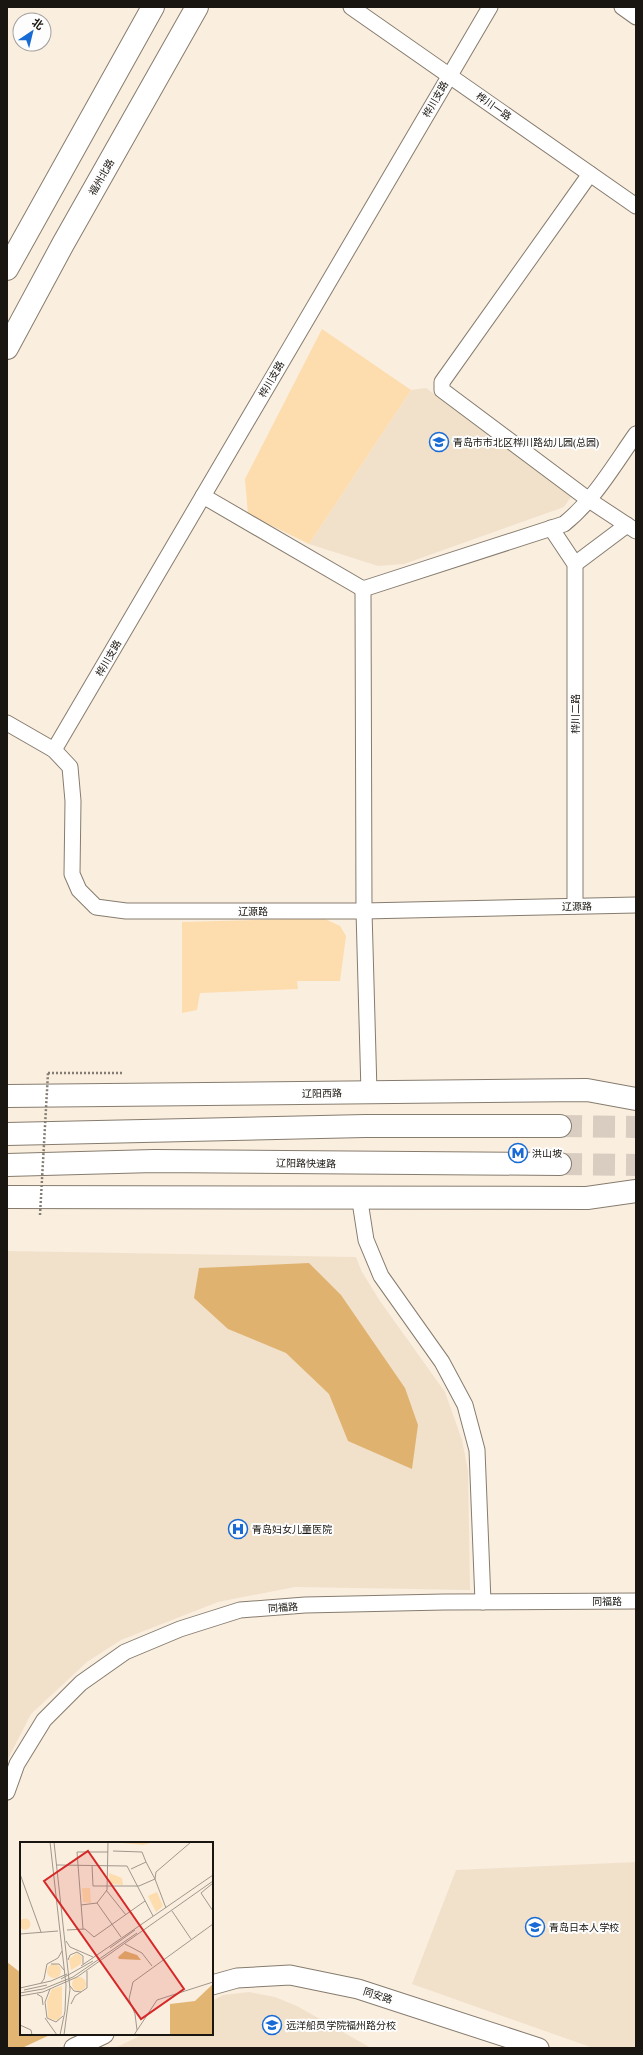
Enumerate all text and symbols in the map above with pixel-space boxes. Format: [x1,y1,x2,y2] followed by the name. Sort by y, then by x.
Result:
[12,12,52,52] north arrow
[29,15,46,33] text: 北
[420,79,451,120] street label: 桦川支路
[474,90,514,123] street label: 桦川一路
[86,157,117,198] street label: 福州北路
[256,359,287,400] street label: 桦川支路
[428,431,450,453] school or university icon: 青岛市市北区桦川路幼儿园(总园)
[453,436,599,449] place label: 青岛市市北区桦川路幼儿园(总园)
[93,638,124,679] street label: 桦川支路
[569,694,582,734] street label: 桦川二路
[562,900,592,913] street label: 辽源路
[238,905,268,918] street label: 辽源路
[302,1087,342,1100] street label: 辽阳西路
[507,1142,529,1164] metro station icon: 洪山坡
[532,1147,562,1160] place label: 洪山坡
[276,1156,336,1171] street label: 辽阳路快速路
[227,1518,249,1540] hospital icon: 青岛妇女儿童医院
[252,1523,332,1536] place label: 青岛妇女儿童医院
[592,1595,622,1608] street label: 同福路
[268,1600,298,1615] street label: 同福路
[20,1842,213,2035] inset map
[524,1916,546,1938] school or university icon: 青岛日本人学校
[549,1921,619,1934] place label: 青岛日本人学校
[362,1985,394,2006] street label: 同安路
[261,2014,283,2036] school or university icon: 远洋船员学院福州路分校
[286,2019,396,2032] place label: 远洋船员学院福州路分校

